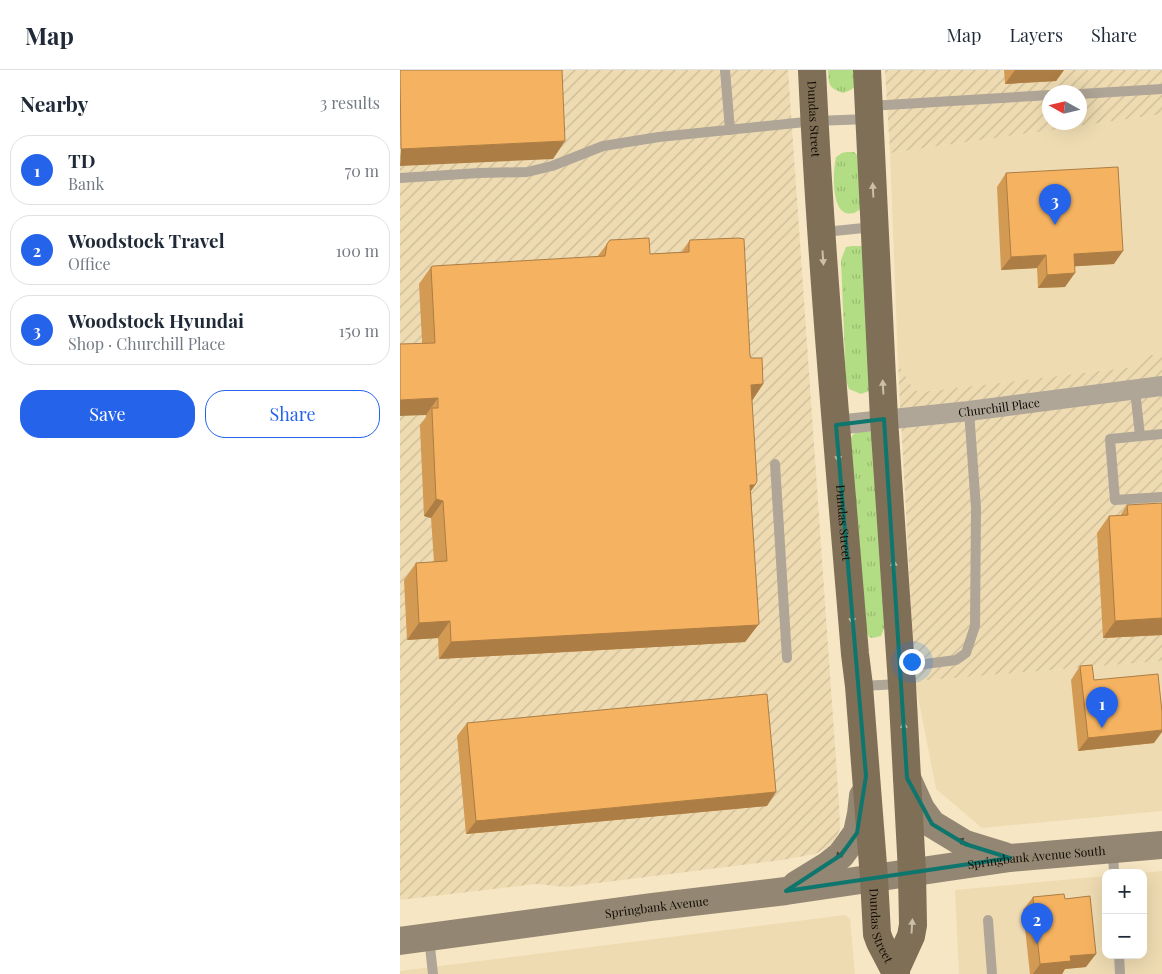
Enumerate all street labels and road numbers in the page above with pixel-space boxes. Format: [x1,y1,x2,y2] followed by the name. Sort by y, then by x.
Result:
[805,80,825,158] street label: Dundas Street
[957,394,1041,420] street label: Churchill Place
[833,484,855,562] street label: Dundas Street
[966,842,1106,872] street label: Springbank Avenue South
[867,888,898,966] street label: Dundas Street
[604,892,709,921] street label: Springbank Avenue

